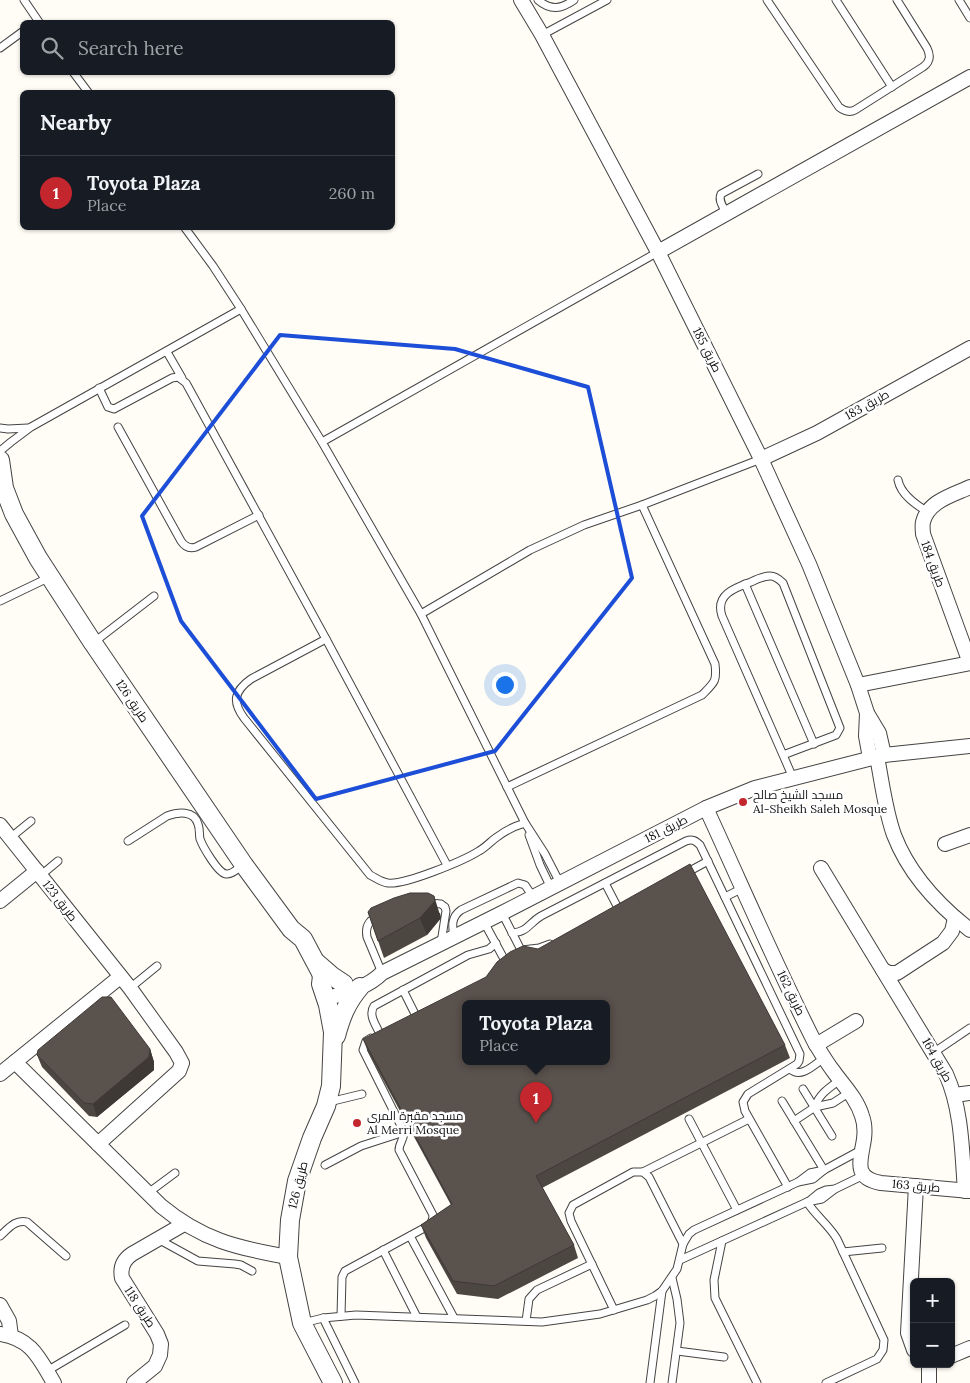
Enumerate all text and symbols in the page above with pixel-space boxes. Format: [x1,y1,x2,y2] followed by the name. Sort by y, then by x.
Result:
[20,20,395,75] search box
[38,34,66,62] icon: search
[78,36,184,60] text: Search here
[40,109,111,136] text: Nearby
[87,171,201,195] text: Toyota Plaza
[53,183,59,203] text: 1
[329,183,375,203] text: 260 m
[87,195,126,215] text: Place
[690,325,725,375] street label: طريق 185
[842,386,892,423] street label: طريق 183
[918,539,949,589] street label: طريق 184
[492,672,518,698] your location
[113,676,152,725] street label: طريق 126
[752,787,888,816] place label: مسجد الشيخ صالح Al-Sheikh Saleh Mosque
[737,796,749,808] marker: مسجد الشيخ صالح Al-Sheikh Saleh Mosque
[642,811,690,846] street label: طريق 181
[40,877,81,924] street label: طريق 123
[774,968,809,1018] street label: طريق 162
[462,1000,610,1065] popup
[479,1011,593,1035] text: Toyota Plaza
[479,1035,519,1055] text: Place
[919,1035,956,1085] street label: طريق 164
[520,1082,552,1123] pin: 1
[366,1108,463,1137] place label: مسجد مقبرة المري Al Merri Mosque
[351,1117,363,1129] marker: مسجد مقبرة المري Al Merri Mosque
[284,1160,311,1210] street label: طريق 126
[891,1176,941,1195] street label: طريق 163
[910,1278,955,1368] map controls
[910,1278,955,1323] button: +
[122,1283,159,1330] street label: طريق 118
[910,1323,955,1368] button: −

